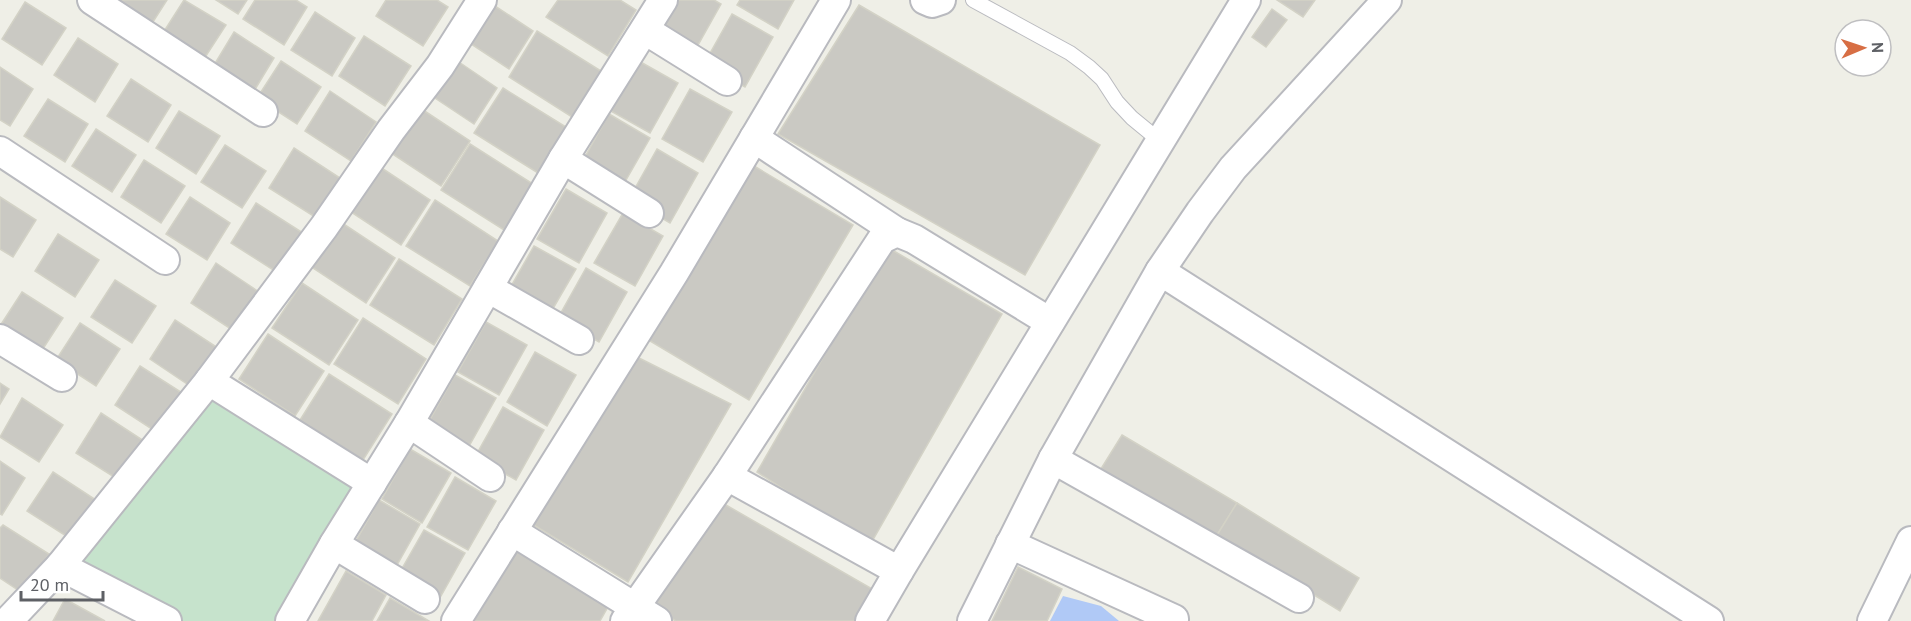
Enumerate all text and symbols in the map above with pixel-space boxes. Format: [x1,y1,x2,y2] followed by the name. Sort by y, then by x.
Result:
[1833,18,1893,78] north arrow
[1868,42,1888,53] text: N
[21,564,104,602] scale bar
[30,573,69,596] text: 20 m

